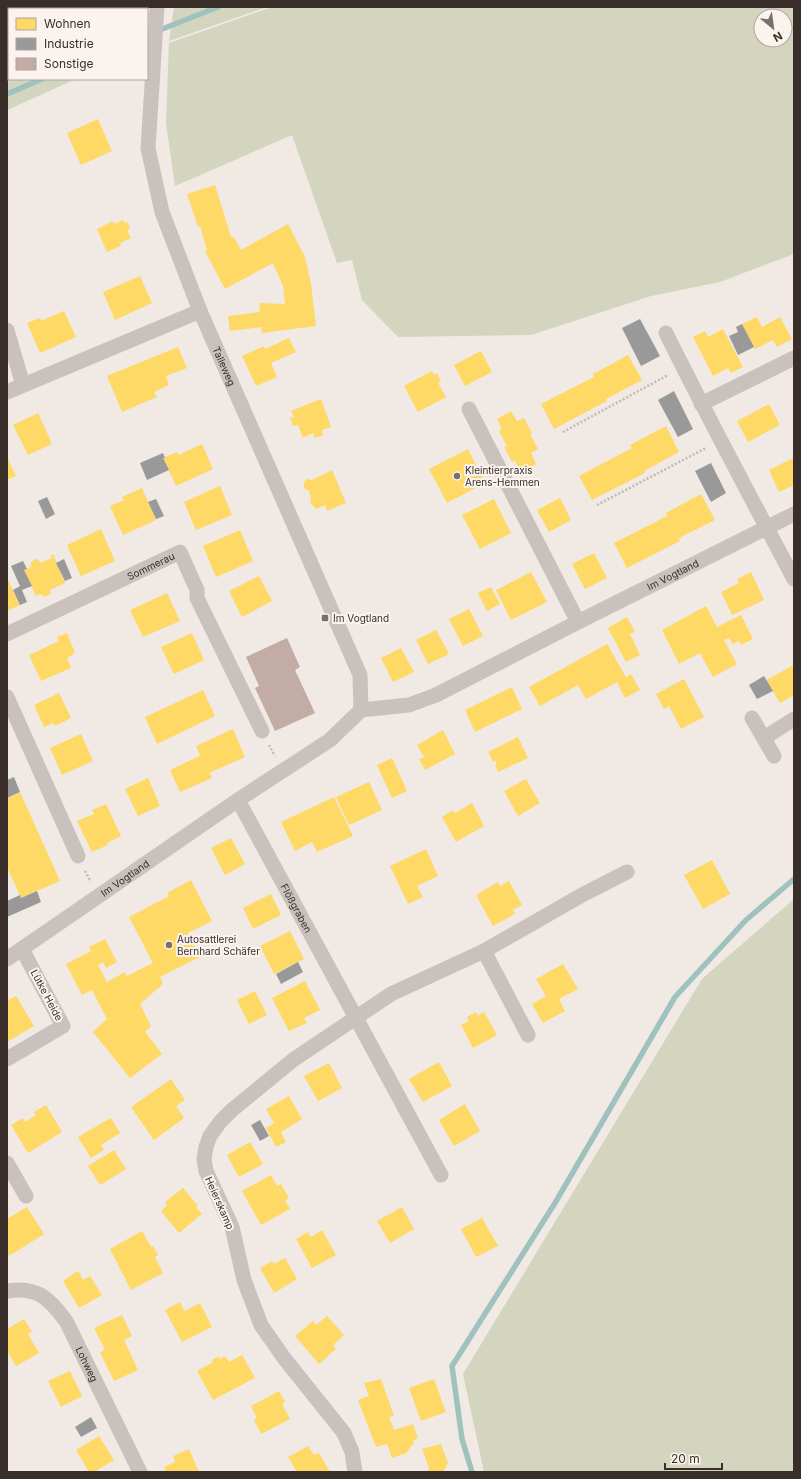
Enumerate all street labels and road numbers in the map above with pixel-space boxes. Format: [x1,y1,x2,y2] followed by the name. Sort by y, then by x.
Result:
[210,344,238,388] street label: Talleweg
[125,549,176,582] street label: Sommerau
[645,557,701,593] street label: Im Vogtland
[98,857,151,899] street label: Im Vogtland
[278,882,315,935] street label: Flößgraben
[28,967,66,1023] street label: Lütke Heide
[203,1175,237,1231] street label: Heierskamp
[73,1345,101,1384] street label: Lohweg

